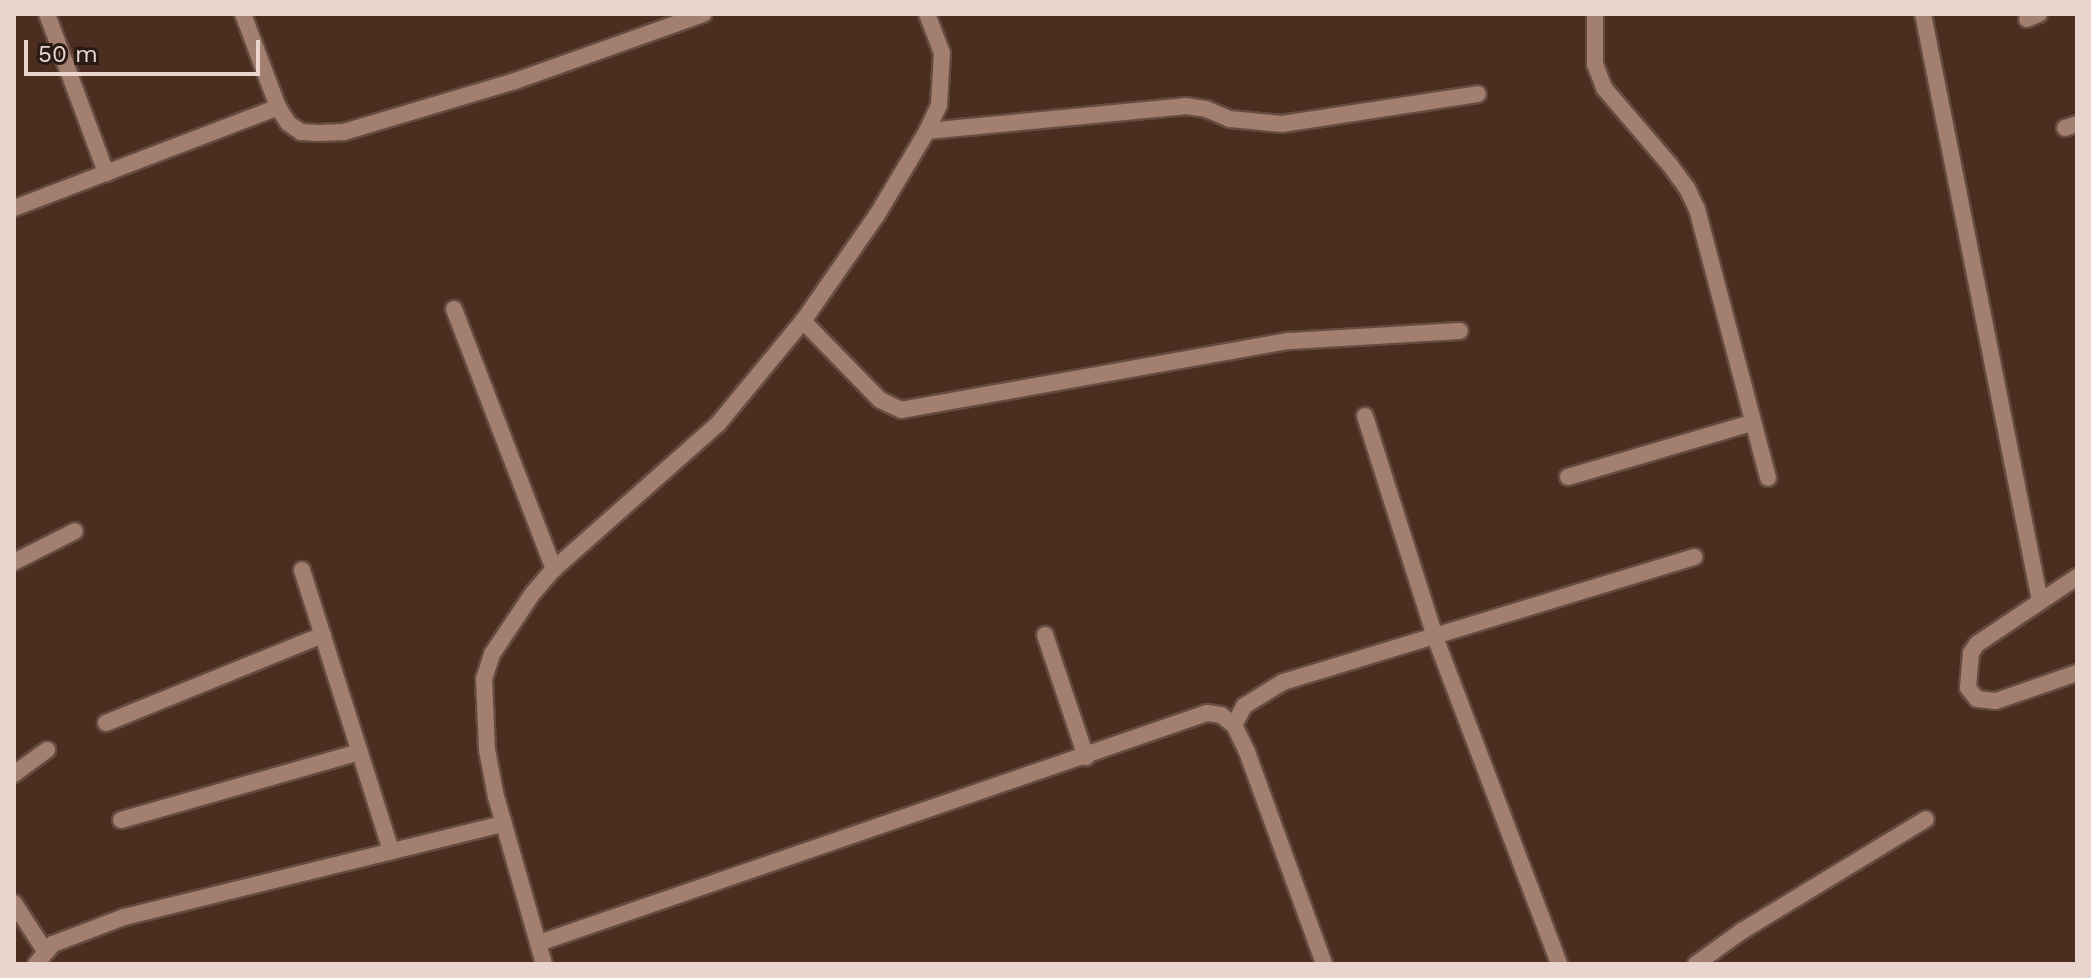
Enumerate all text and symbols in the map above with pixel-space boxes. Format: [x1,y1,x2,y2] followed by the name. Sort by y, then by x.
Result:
[28,24,264,74] scale bar
[38,40,98,68] text: 50 m

